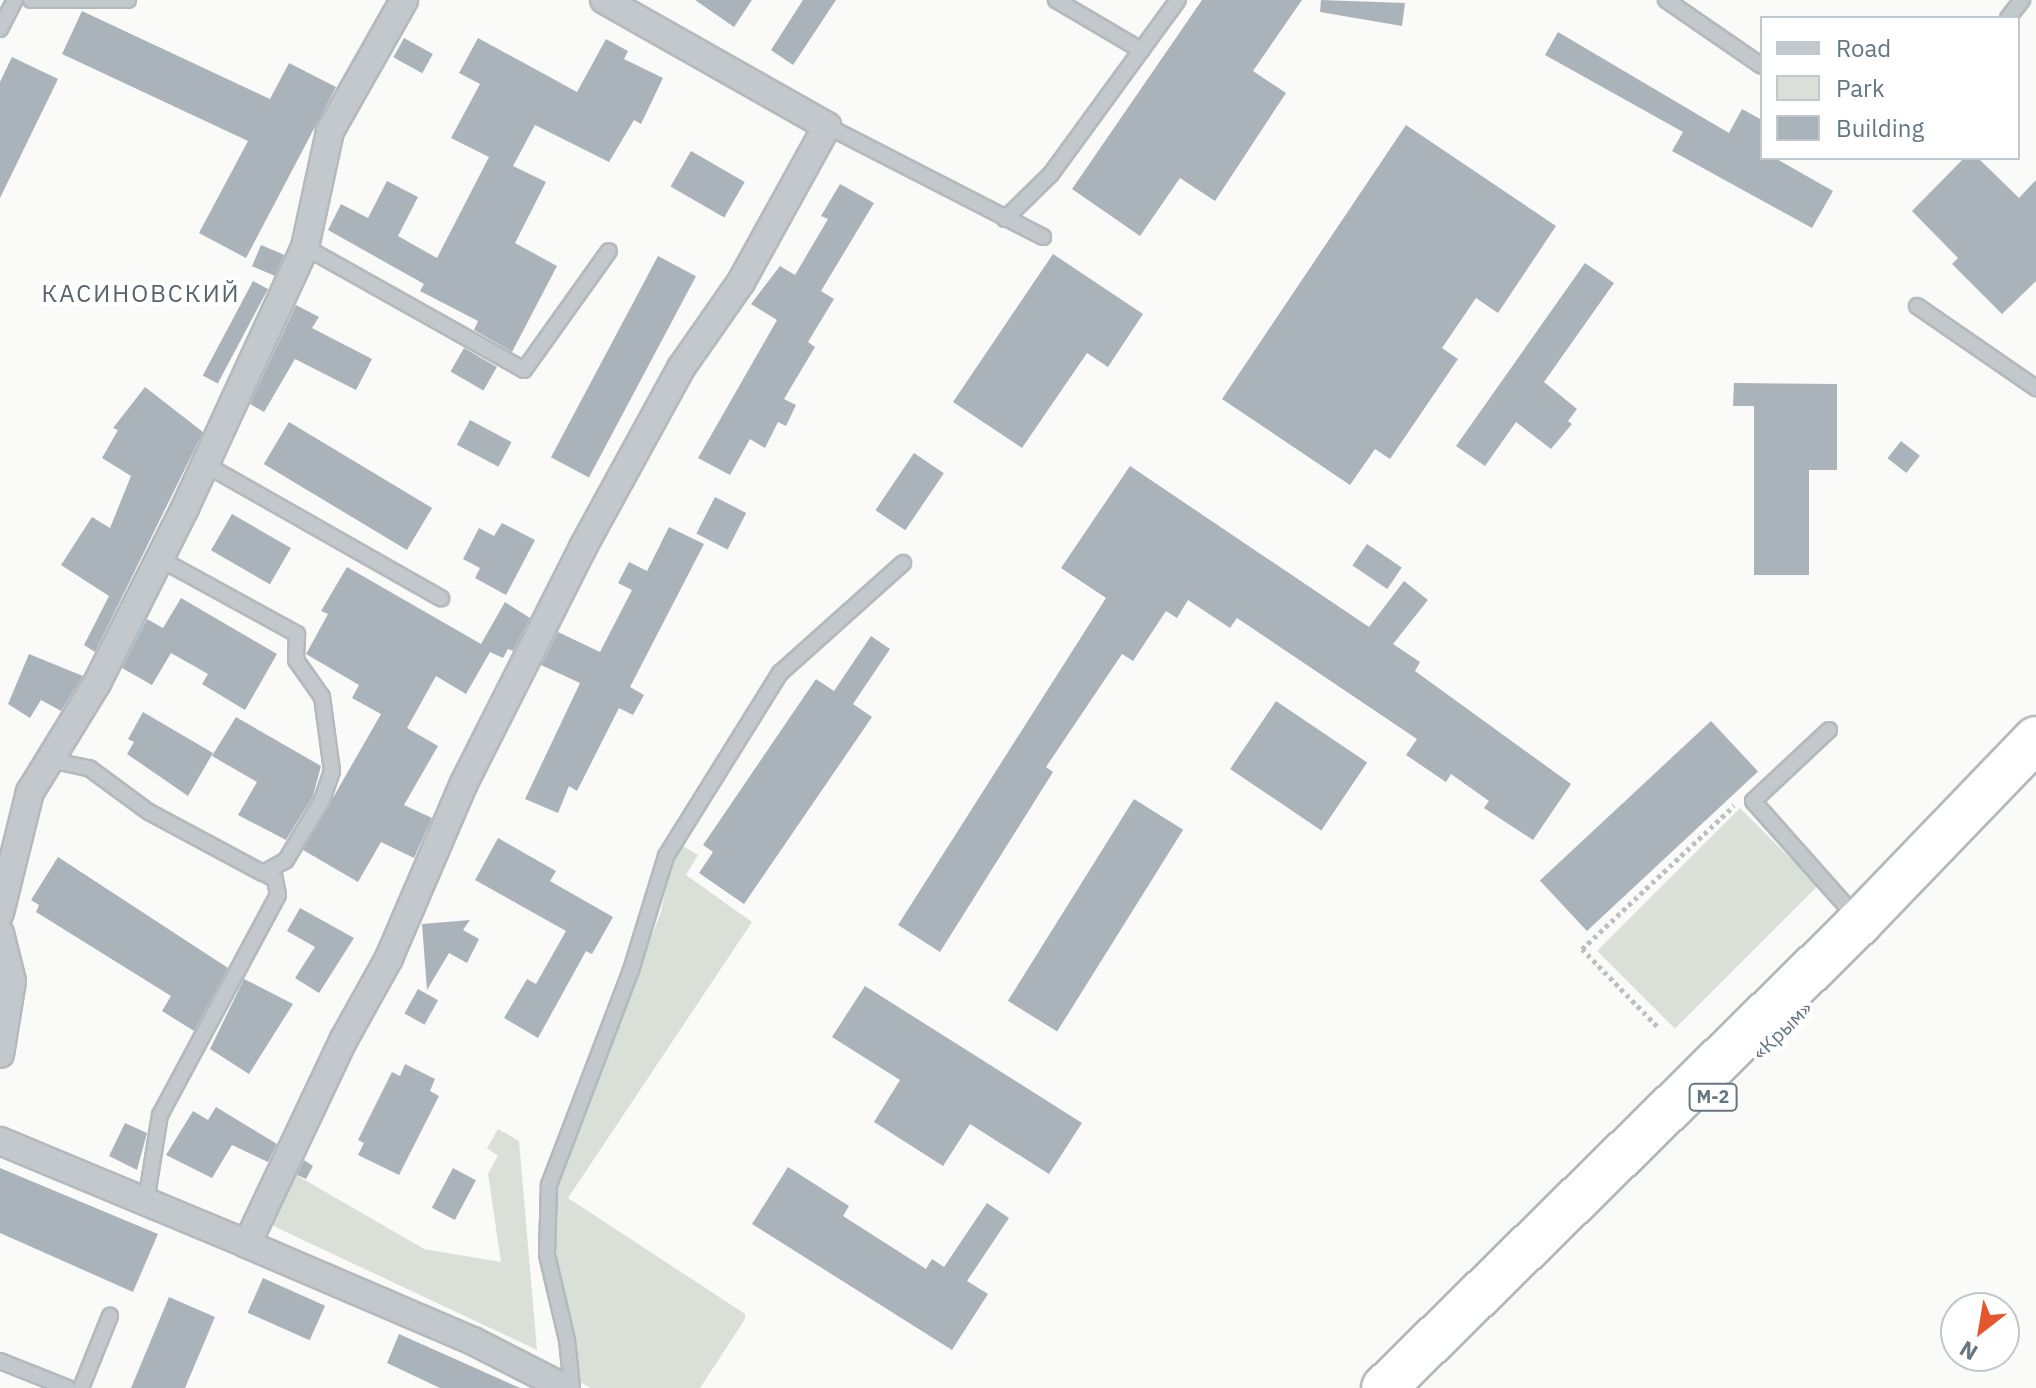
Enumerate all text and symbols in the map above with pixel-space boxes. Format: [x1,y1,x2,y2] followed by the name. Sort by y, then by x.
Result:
[1760,16,2020,160] legend
[1836,32,1891,64] text: Road
[1836,72,1885,104] text: Park
[1836,112,1924,144] text: Building
[41,280,241,308] district label: КАСИНОВСКИЙ
[1747,996,1817,1064] street label: «Крым»
[1687,1083,1739,1111] road number: М-2
[1940,1292,2020,1372] north arrow
[1954,1335,1983,1368] text: N

